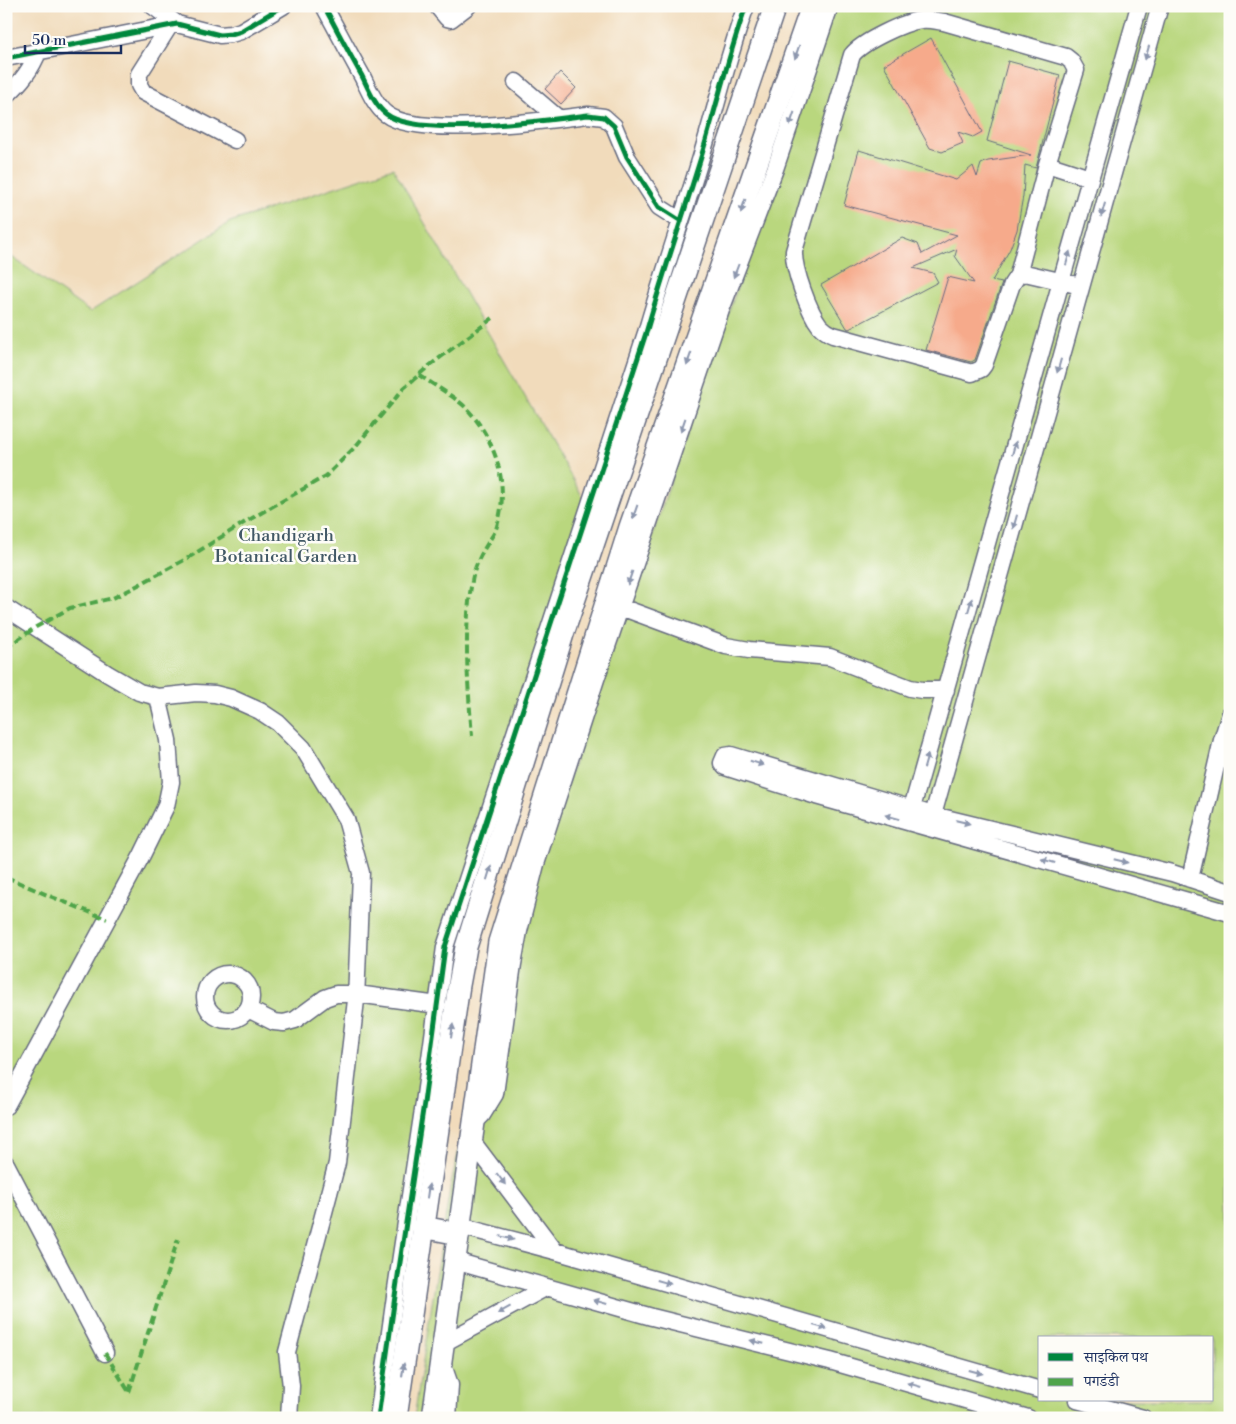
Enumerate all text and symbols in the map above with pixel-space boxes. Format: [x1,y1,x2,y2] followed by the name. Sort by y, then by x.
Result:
[25,22,121,54] scale bar
[32,31,66,50] text: 50 m
[792,45,800,60] one-way arrow
[1142,46,1150,61] one-way arrow
[788,111,796,126] one-way arrow
[739,199,747,214] one-way arrow
[1098,202,1106,217] one-way arrow
[1064,251,1072,266] one-way arrow
[732,264,740,279] one-way arrow
[685,352,693,367] one-way arrow
[1054,359,1062,374] one-way arrow
[678,417,686,432] one-way arrow
[1010,441,1018,456] one-way arrow
[631,505,638,520] one-way arrow
[1010,515,1018,530] one-way arrow
[214,524,357,568] park label: Chandigarh Botanical Garden
[626,571,633,586] one-way arrow
[966,597,974,612] one-way arrow
[922,753,930,768] one-way arrow
[749,759,764,767] one-way arrow
[884,813,899,821] one-way arrow
[956,818,971,826] one-way arrow
[1041,857,1056,865] one-way arrow
[1114,857,1129,865] one-way arrow
[486,865,493,880] one-way arrow
[448,1022,456,1038] one-way arrow
[496,1172,506,1186] one-way arrow
[424,1183,432,1199] one-way arrow
[500,1235,515,1243] one-way arrow
[656,1279,671,1287] one-way arrow
[592,1297,607,1305] one-way arrow
[497,1306,512,1314] one-way arrow
[812,1324,827,1332] one-way arrow
[1038,1336,1214,1402] legend
[750,1338,765,1346] one-way arrow
[1083,1348,1149,1367] text: साइकिल पथ
[400,1361,408,1377] one-way arrow
[969,1369,984,1377] one-way arrow
[1083,1372,1120,1391] text: पगडंडी
[906,1380,921,1388] one-way arrow

